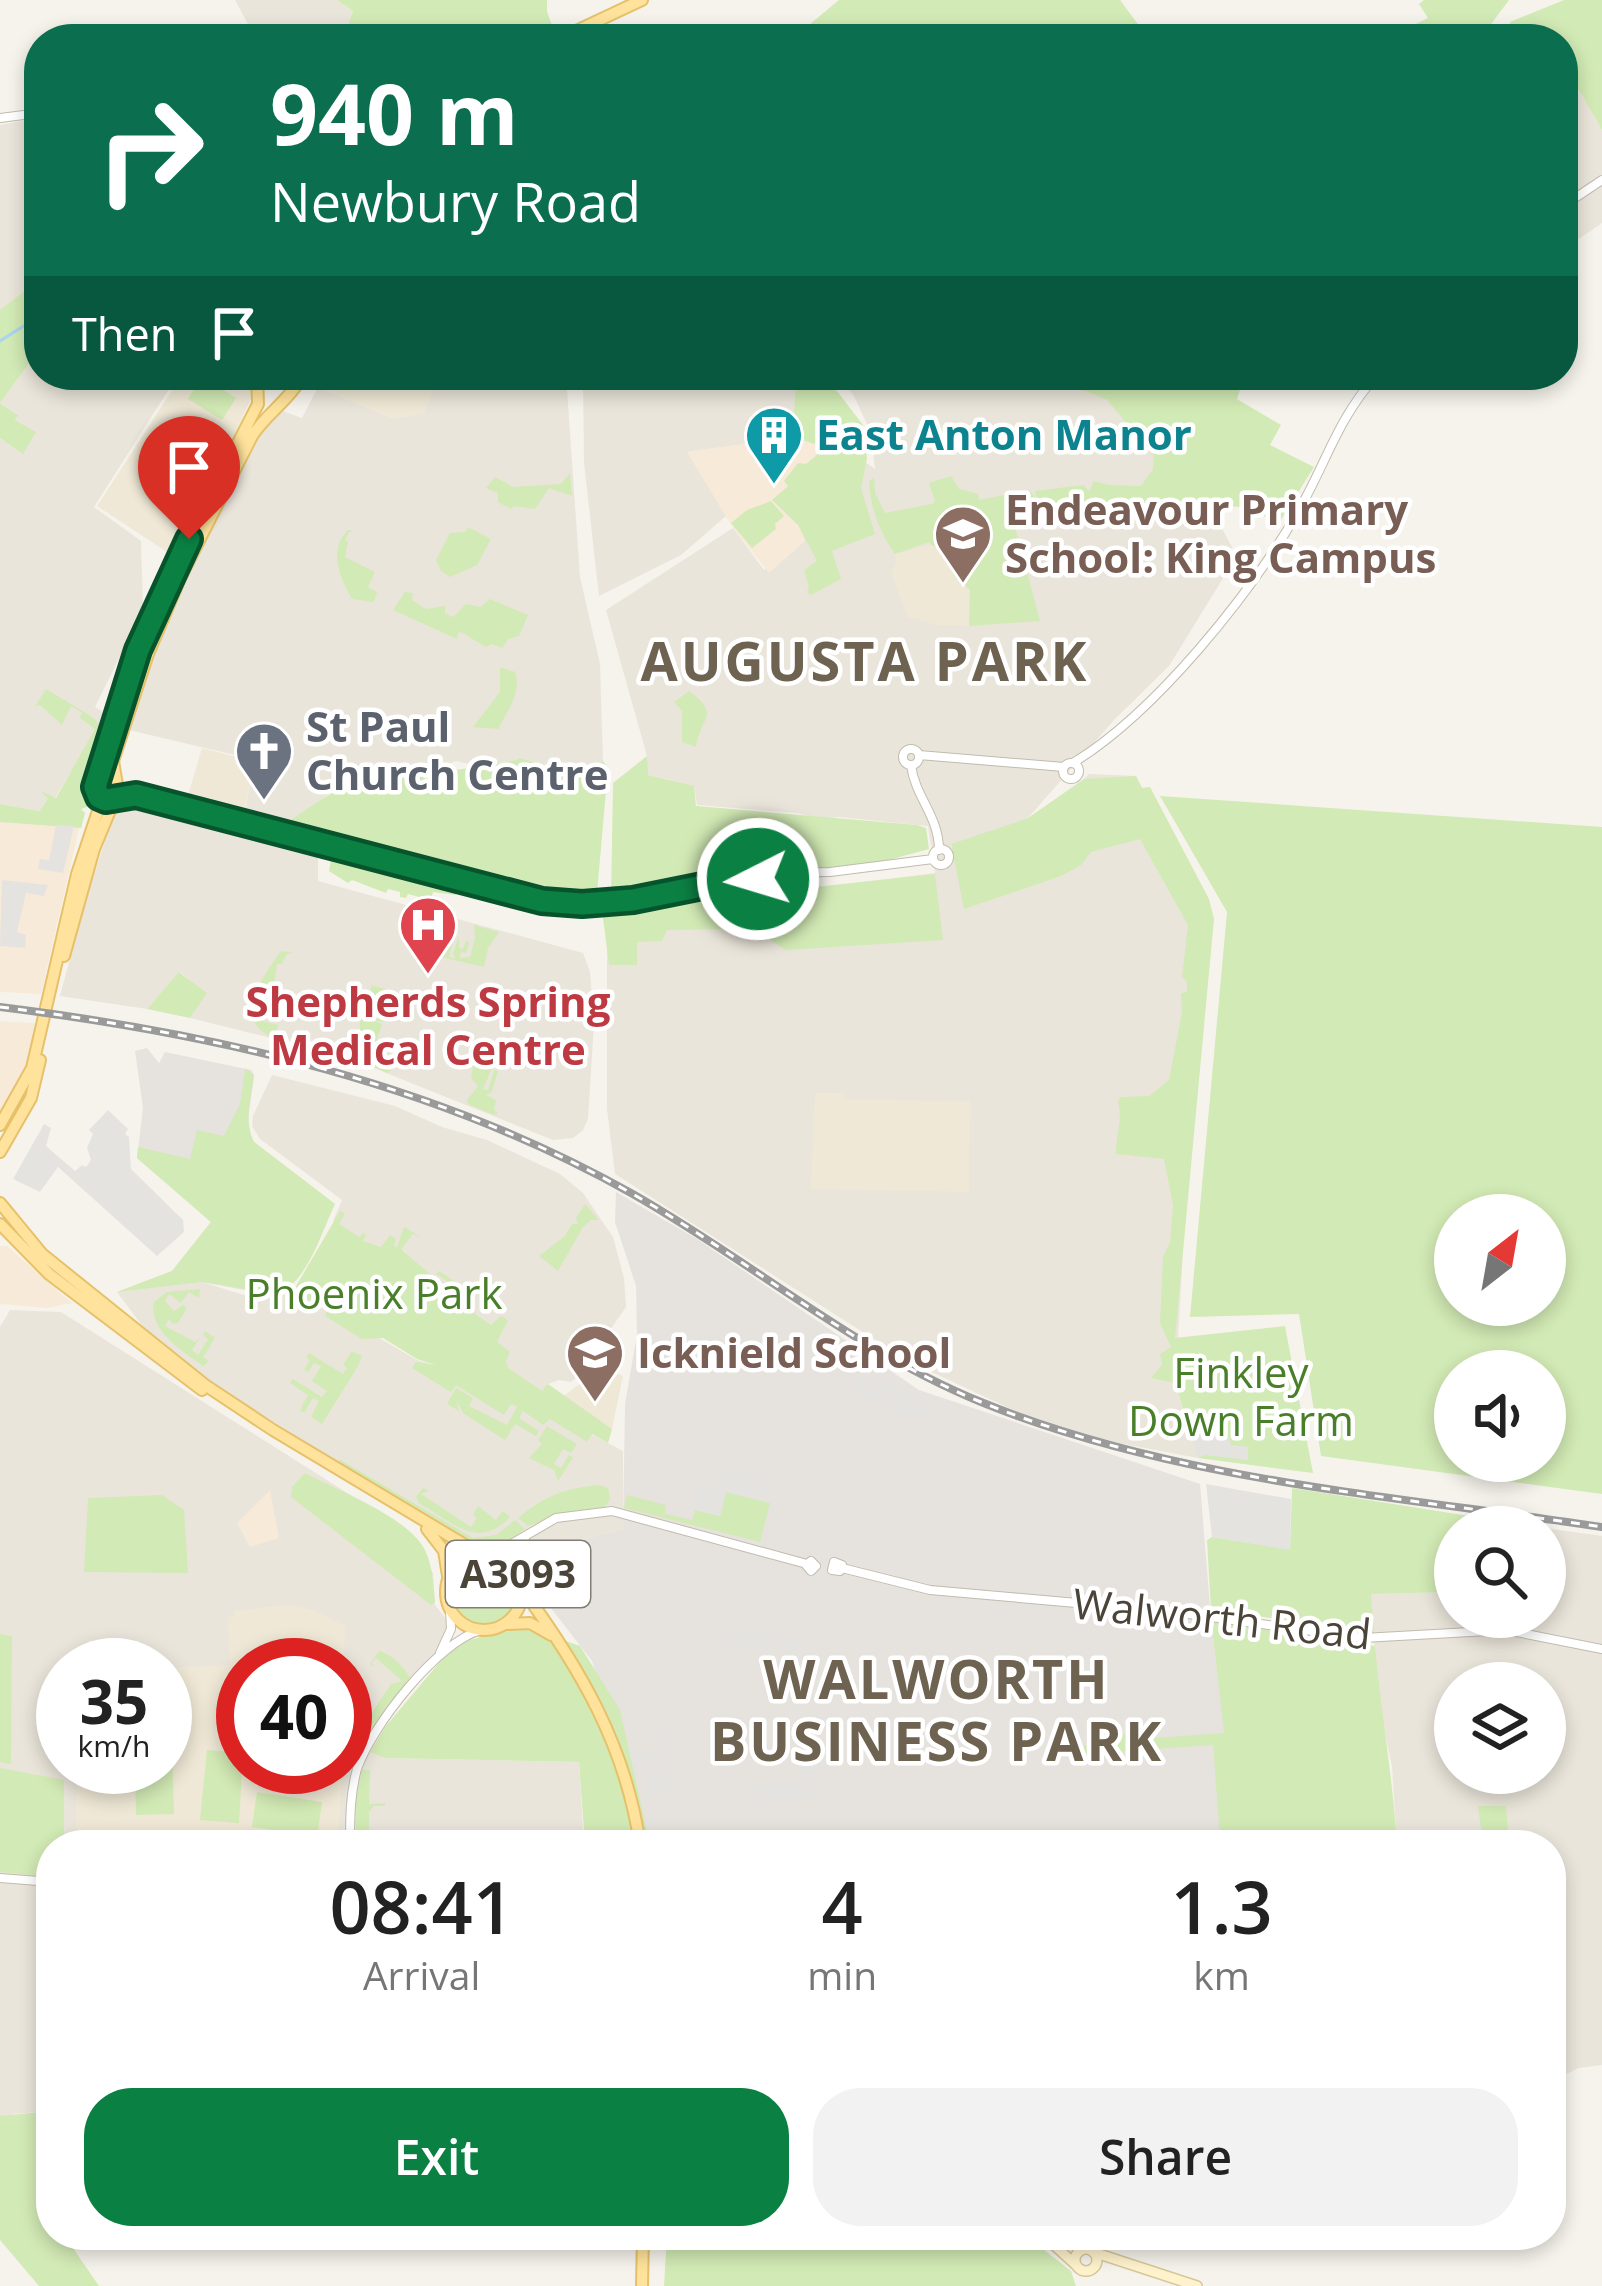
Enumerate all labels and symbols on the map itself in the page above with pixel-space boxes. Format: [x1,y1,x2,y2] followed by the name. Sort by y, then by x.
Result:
[743,404,805,486] building icon: East Anton Manor
[816,405,1192,462] place label: East Anton Manor
[138,416,240,539] pin
[1005,480,1436,585] place label: Endeavour Primary School: King Campus
[932,503,994,585] school or university icon: Endeavour Primary School: King Campus
[641,623,1089,697] district label: AUGUSTA PARK
[306,697,608,802] place label: St Paul Church Centre
[233,720,295,802] church icon: St Paul Church Centre
[695,816,821,942] position arrow
[397,894,459,976] hospital icon: Shepherds Spring Medical Centre
[246,972,611,1077] place label: Shepherds Spring Medical Centre
[1434,1194,1566,1326] north arrow
[246,1264,502,1321] park label: Phoenix Park
[564,1322,626,1404] school or university icon: Icknield School
[637,1323,951,1380] place label: Icknield School
[1128,1343,1354,1448] park label: Finkley Down Farm
[446,1541,590,1607] road number: A3093
[1070,1574,1374,1662] street label: Walworth Road
[216,1638,372,1794] speed limit sign: 40
[710,1641,1164,1777] district label: WALWORTH BUSINESS PARK

